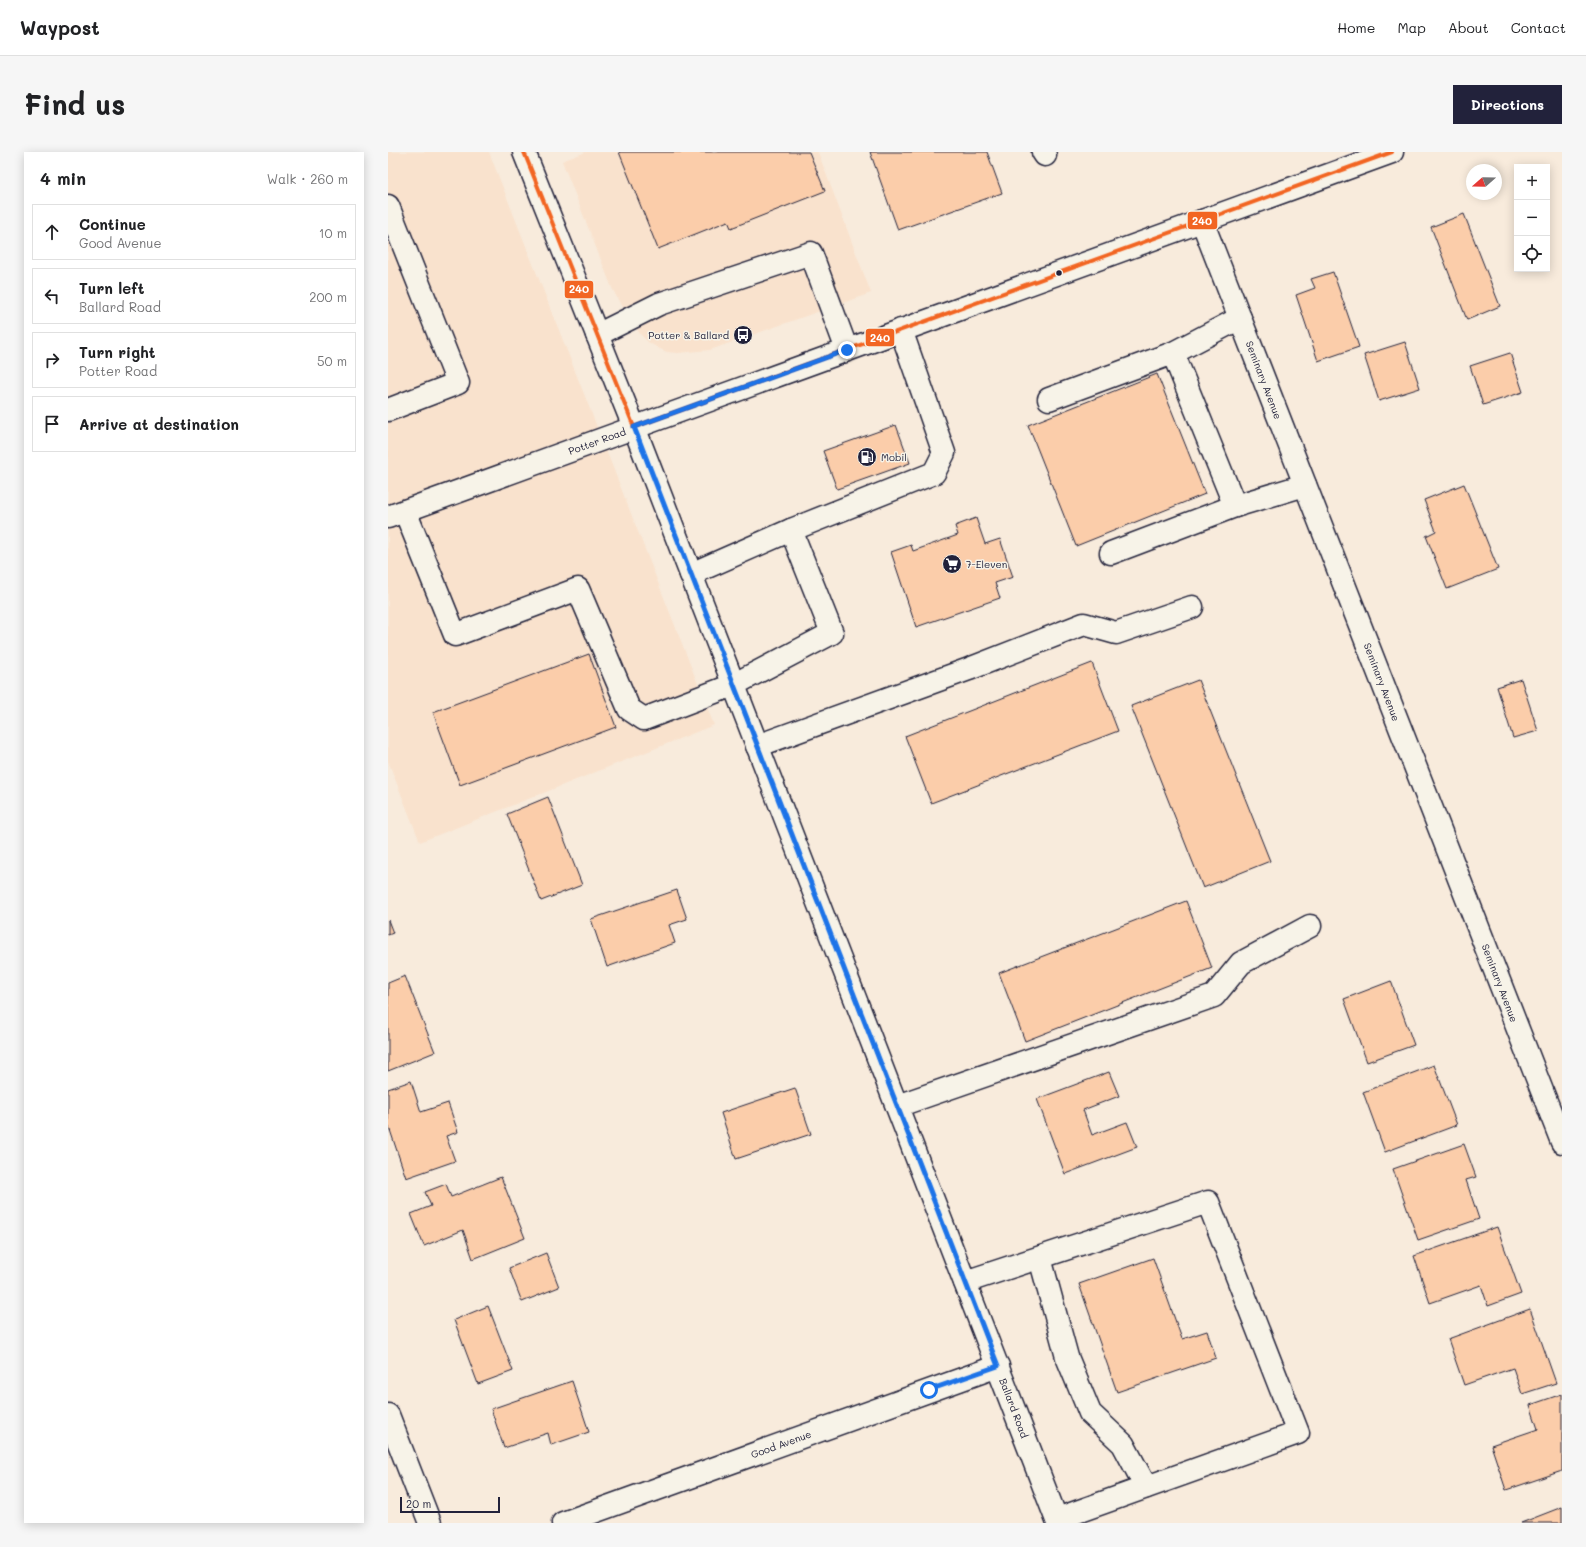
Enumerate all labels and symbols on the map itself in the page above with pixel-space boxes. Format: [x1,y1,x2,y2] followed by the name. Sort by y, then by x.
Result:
[1466,164,1502,200] north arrow
[1187,211,1218,230] line badge: 240
[1192,213,1212,228] text: 240
[1054,268,1064,278] unlabelled marker
[564,280,594,299] line badge: 240
[569,281,589,296] text: 240
[732,324,754,346] bus stop icon: Potter & Ballard
[648,328,729,342] place label: Potter & Ballard
[865,328,895,347] line badge: 240
[870,330,890,345] text: 240
[1243,339,1285,421] street label: Seminary Avenue
[838,341,856,359] route end
[566,424,628,458] street label: Potter Road
[856,446,878,468] fuel station icon: Mobil
[881,450,907,464] place label: Mobil
[941,553,963,575] supermarket icon: 7-Eleven
[966,557,1007,571] place label: 7-Eleven
[1361,641,1403,723] street label: Seminary Avenue
[1479,942,1521,1024] street label: Seminary Avenue
[996,1376,1032,1440] street label: Ballard Road
[920,1381,938,1399] route start
[749,1427,813,1461] street label: Good Avenue
[400,1495,500,1514] scale bar

